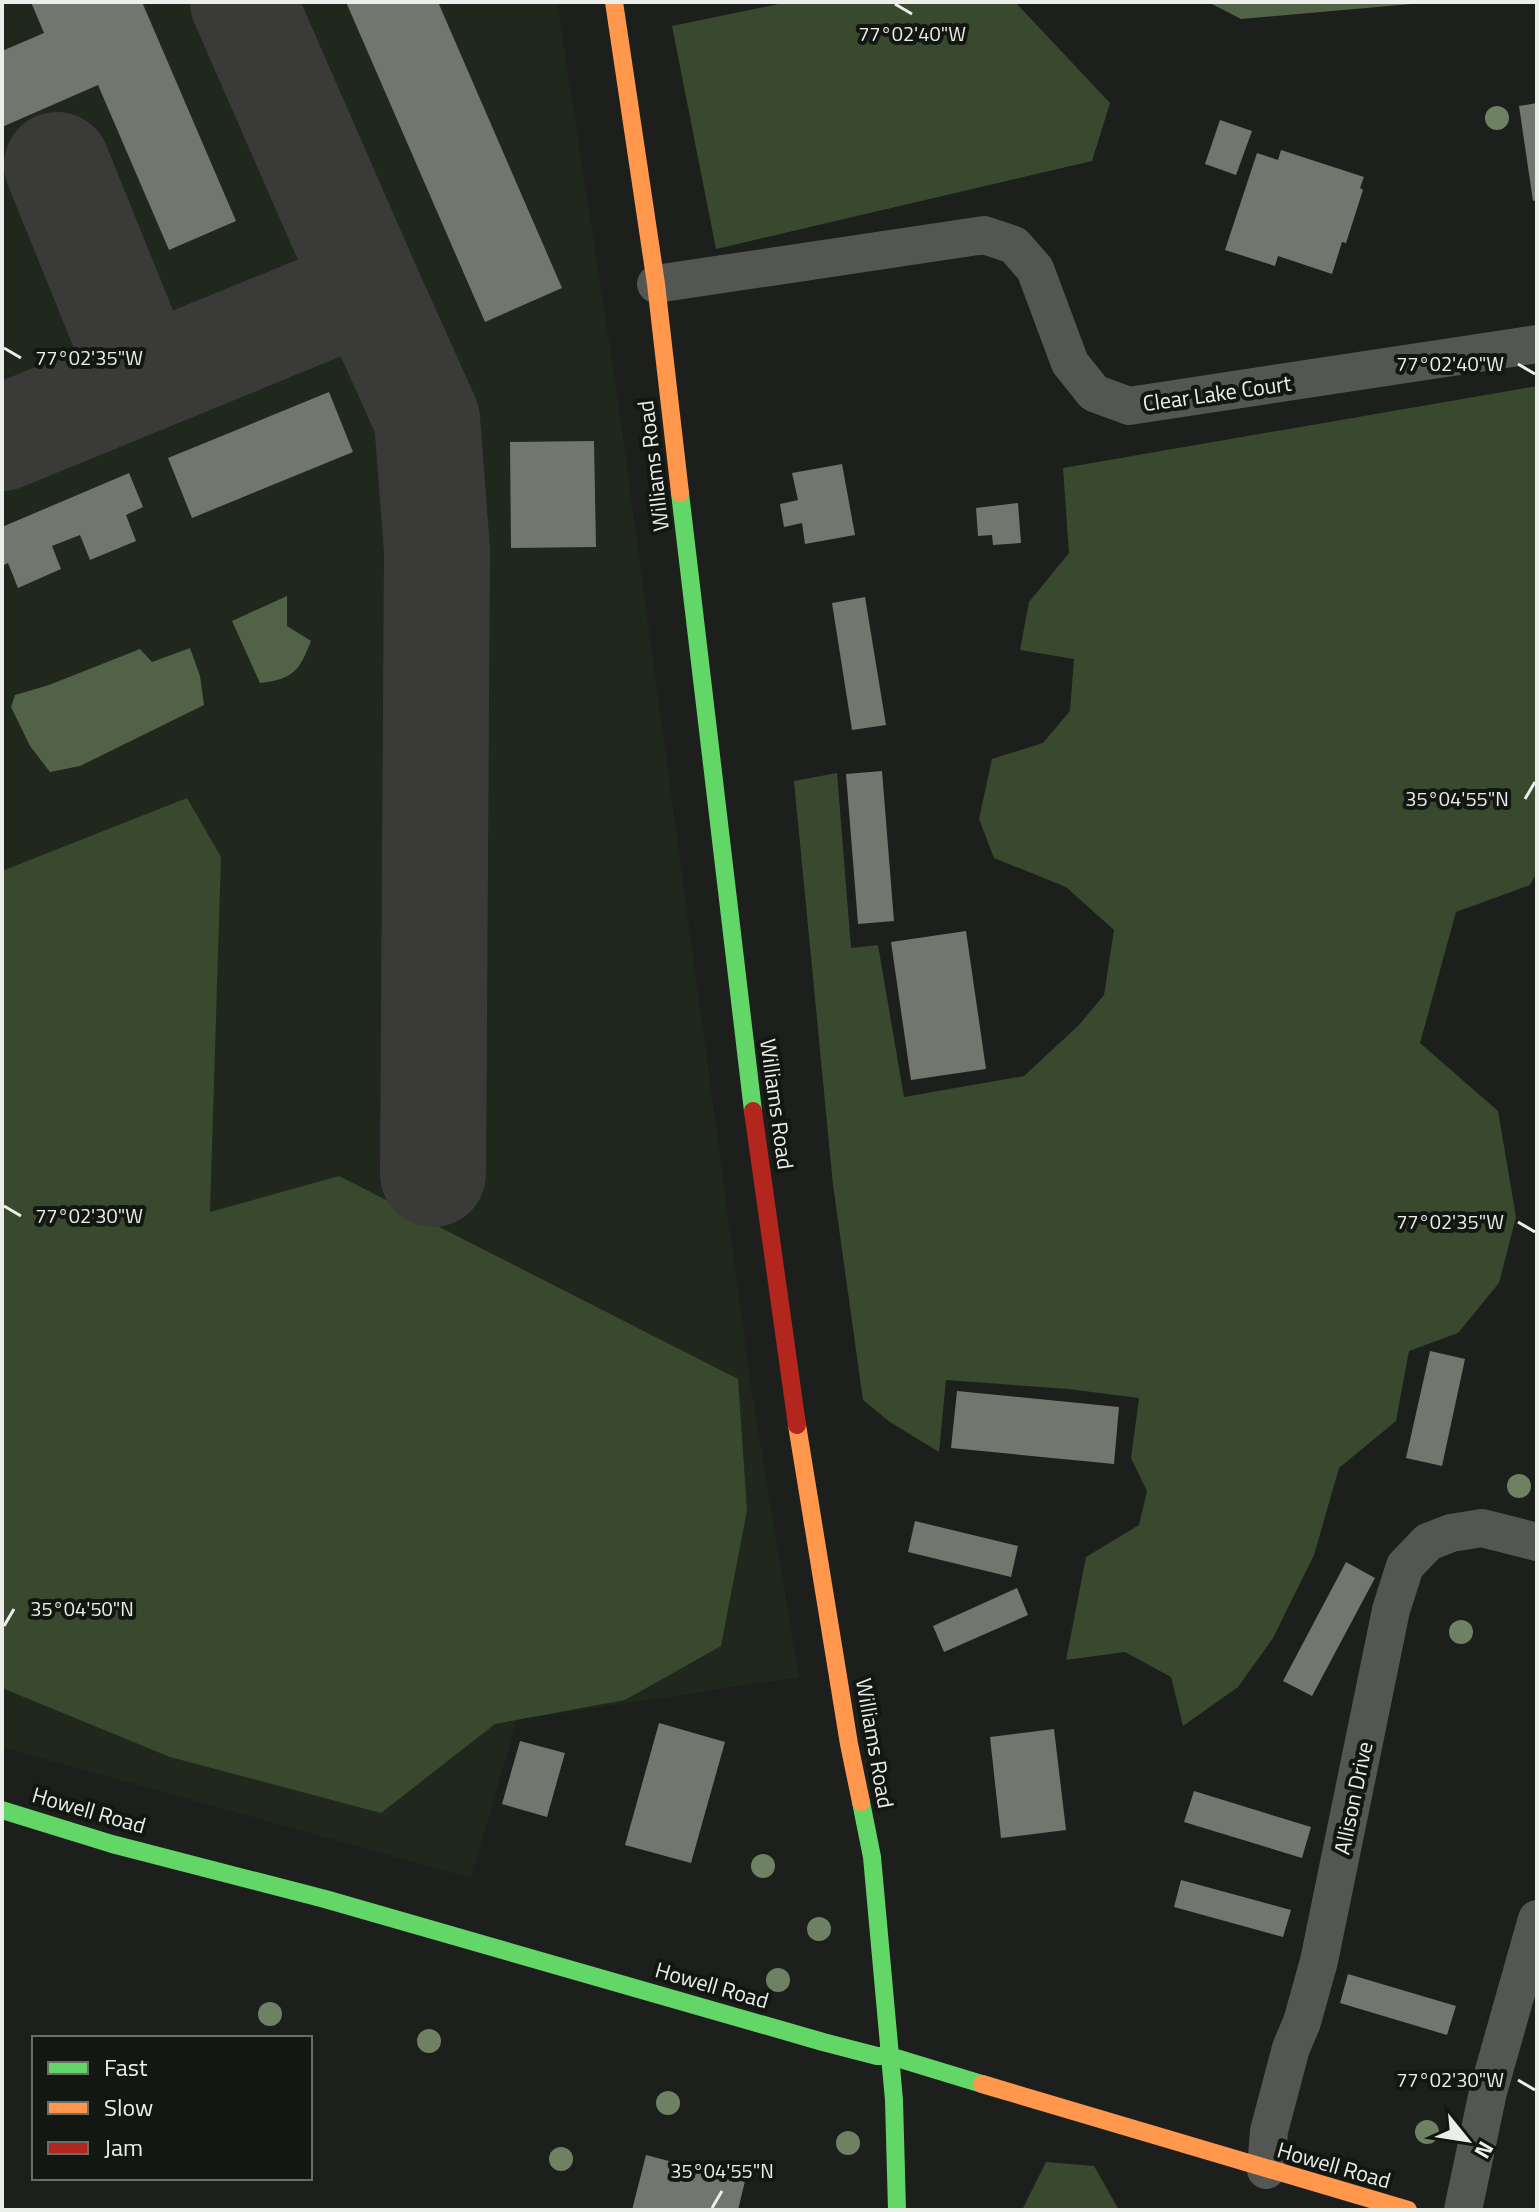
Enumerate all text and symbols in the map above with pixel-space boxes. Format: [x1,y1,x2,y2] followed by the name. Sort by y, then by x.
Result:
[858,18,966,49] text: 77°02'40"W
[35,342,143,373] text: 77°02'35"W
[1396,348,1504,379] text: 77°02'40"W
[1140,366,1294,420] street label: Clear Lake Court
[628,399,678,533] street label: Williams Road
[1405,783,1509,814] text: 35°04'55"N
[751,1037,803,1171] street label: Williams Road
[35,1200,143,1231] text: 77°02'30"W
[1396,1206,1504,1237] text: 77°02'35"W
[30,1593,134,1624] text: 35°04'50"N
[847,1675,903,1811] street label: Williams Road
[1324,1738,1382,1858] street label: Allison Drive
[28,1778,150,1842] street label: Howell Road
[651,1953,773,2017] street label: Howell Road
[32,2036,312,2180] legend
[104,2049,148,2085] text: Fast
[1396,2064,1504,2095] text: 77°02'30"W
[104,2089,153,2125] text: Slow
[1427,2100,1507,2180] north arrow
[104,2129,143,2165] text: Jam
[1273,2133,1395,2197] street label: Howell Road
[1466,2135,1503,2165] text: N
[670,2155,774,2186] text: 35°04'55"N

